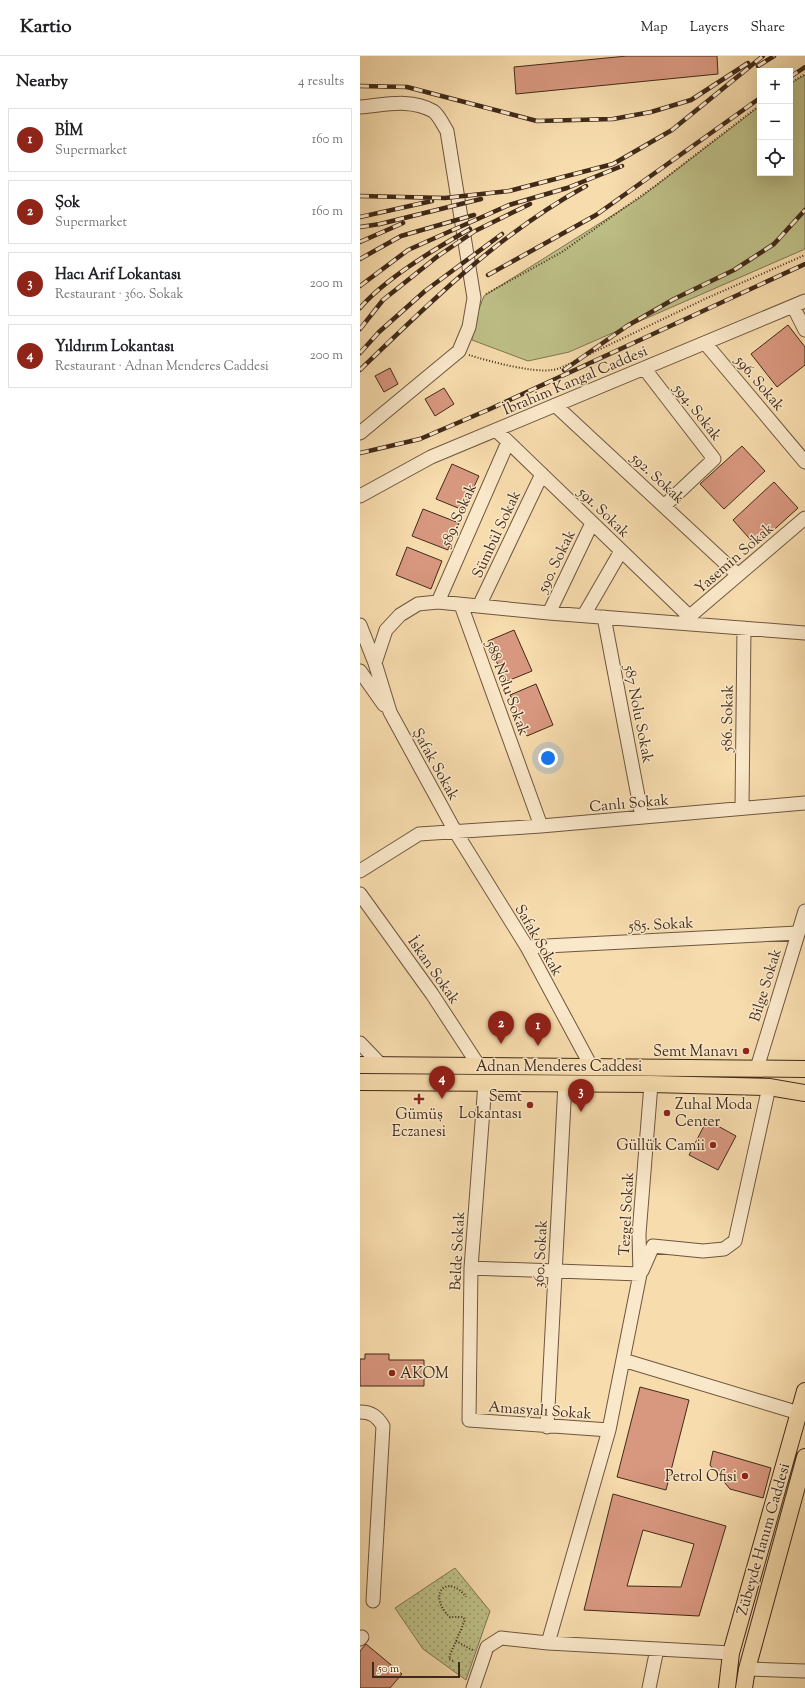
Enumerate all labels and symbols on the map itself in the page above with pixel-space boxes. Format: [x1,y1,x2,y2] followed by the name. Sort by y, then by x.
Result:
[500,340,651,421] street label: İbrahim Kangal Caddesi
[729,351,788,416] street label: 596. Sokak
[667,379,726,446] street label: 594. Sokak
[625,448,689,510] street label: 592. Sokak
[436,481,483,552] street label: 589. Sokak
[572,482,634,543] street label: 591. Sokak
[468,487,527,582] street label: Sümbül Sokak
[691,519,779,599] street label: Yasemin Sokak
[533,527,582,597] street label: 590. Sokak
[479,637,533,739] street label: 588 Nolu Sokak
[618,662,657,765] street label: 587 Nolu Sokak
[717,684,740,753] street label: 586. Sokak
[406,725,463,805] street label: Şafak Sokak
[538,748,558,768] your location
[589,791,670,818] street label: Canlı Sokak
[509,901,567,980] street label: Safak Sokak
[627,913,694,938] street label: 585. Sokak
[402,932,465,1009] street label: İskan Sokak
[745,946,788,1025] street label: Bilge Sokak
[488,1011,514,1044] pin: 2
[525,1013,551,1046] pin: 1
[653,1042,738,1063] place label: Semt Manavı
[741,1046,751,1056] marker: Semt Manavı
[476,1057,642,1078] street label: Adnan Menderes Caddesi
[429,1066,455,1099] pin: 4
[568,1079,594,1112] pin: 3
[459,1087,522,1125] place label: Semt Lokantası
[414,1094,424,1104] marker: Gümüş Eczanesi
[675,1095,752,1133] place label: Zuhal Moda Center
[525,1100,535,1110] marker: Semt Lokantası
[392,1105,446,1143] place label: Gümüş Eczanesi
[662,1108,672,1118] marker: Zuhal Moda Center
[616,1136,705,1157] place label: Güllük Camii
[708,1140,718,1150] marker: Güllük Camii
[615,1172,640,1256] street label: Tezgel Sokak
[446,1211,471,1291] street label: Belde Sokak
[529,1219,554,1289] street label: 360. Sokak
[400,1364,449,1385] place label: AKOM
[387,1368,397,1378] marker: AKOM
[487,1397,592,1426] street label: Amasyalı Sokak
[733,1461,796,1618] street label: Zübeyde Hanım Caddesi
[665,1467,737,1488] place label: Petrol Ofisi
[740,1471,750,1481] marker: Petrol Ofisi
[372,1660,460,1679] scale bar

